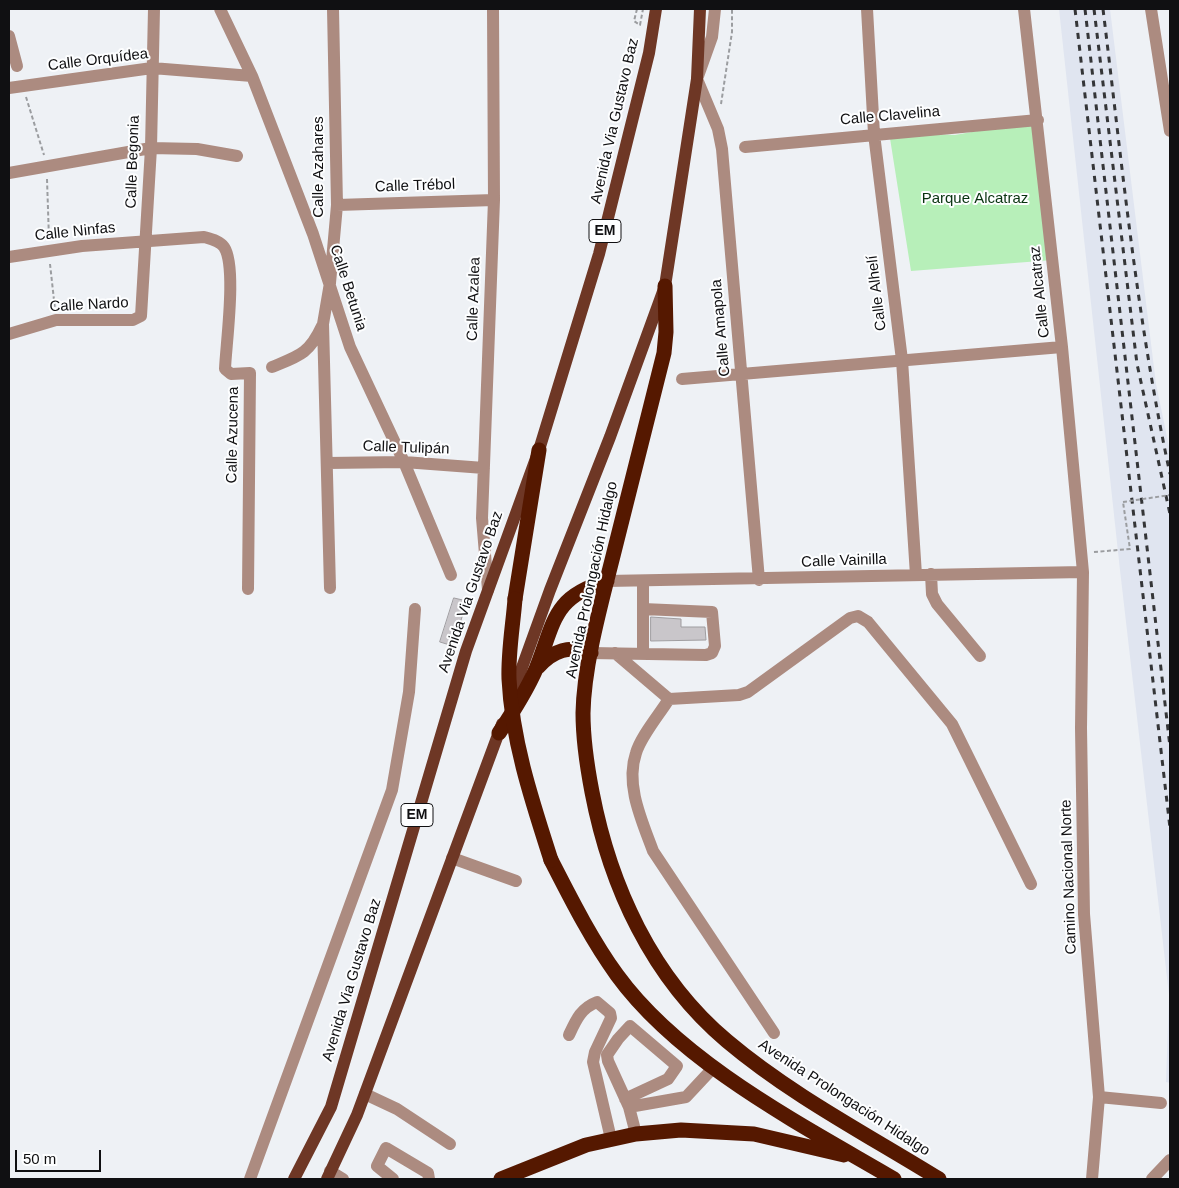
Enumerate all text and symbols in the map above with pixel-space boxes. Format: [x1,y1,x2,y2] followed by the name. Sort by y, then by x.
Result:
[587,36,643,206] street label: Avenida Via Gustavo Baz
[47,45,149,75] street label: Calle Orquídea
[839,103,941,129] street label: Calle Clavelina
[122,115,144,209] street label: Calle Begonia
[310,116,328,218] street label: Calle Azahares
[375,176,455,196] street label: Calle Trébol
[922,190,1028,208] park label: Parque Alcatraz
[34,219,116,245] street label: Calle Ninfas
[589,220,621,242] road number: EM
[326,243,370,333] street label: Calle Betunia
[1026,245,1054,339] street label: Calle Alcatraz
[863,254,891,332] street label: Calle Alhelí
[464,257,484,341] street label: Calle Azalea
[708,279,734,377] street label: Calle Amapola
[49,294,129,316] street label: Calle Nardo
[223,386,243,484] street label: Calle Azucena
[362,437,450,459] street label: Calle Tulipán
[562,480,622,680] street label: Avenida Prolongación Hidalgo
[435,509,507,675] street label: Avenida Via Gustavo Baz
[801,551,887,571] street label: Calle Vainilla
[1057,799,1081,955] street label: Camino Nacional Norte
[401,804,433,826] road number: EM
[319,896,385,1064] street label: Avenida Via Gustavo Baz
[755,1036,933,1160] street label: Avenida Prolongación Hidalgo
[18,1140,104,1172] scale bar
[23,1150,56,1167] text: 50 m

